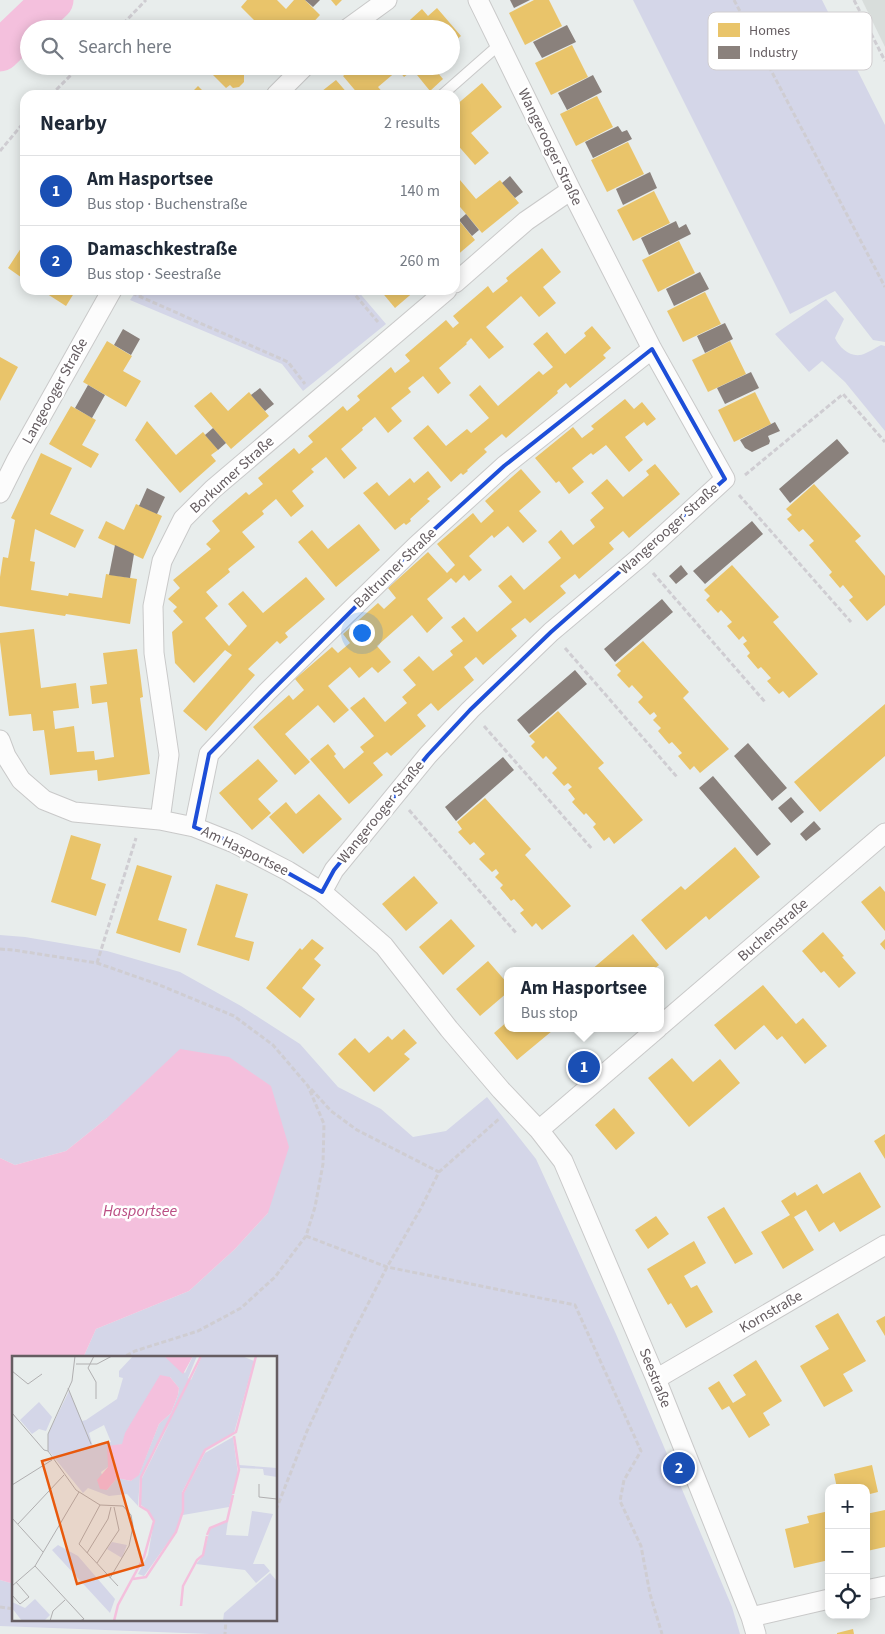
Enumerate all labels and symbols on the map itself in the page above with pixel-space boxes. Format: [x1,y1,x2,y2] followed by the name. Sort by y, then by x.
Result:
[708,12,872,70] legend
[749,21,790,41] text: Homes
[749,43,798,63] text: Industry
[513,85,587,209] street label: Wangerooger Straße
[17,334,93,448] street label: Langeooger Straße
[185,431,279,519] street label: Borkumer Straße
[615,478,723,580] street label: Wangerooger Straße
[349,523,441,613] street label: Baltrumer Straße
[349,620,375,646] your location
[333,756,429,868] street label: Wangerooger Straße
[198,821,292,881] street label: Am Hasportsee
[733,893,813,967] street label: Buchenstraße
[568,1048,600,1086] pin: 1
[103,1200,177,1222] water label: Hasportsee
[736,1285,806,1339] street label: Kornstraße
[634,1345,676,1411] street label: Seestraße
[12,1356,278,1622] inset map
[663,1449,695,1487] pin: 2

